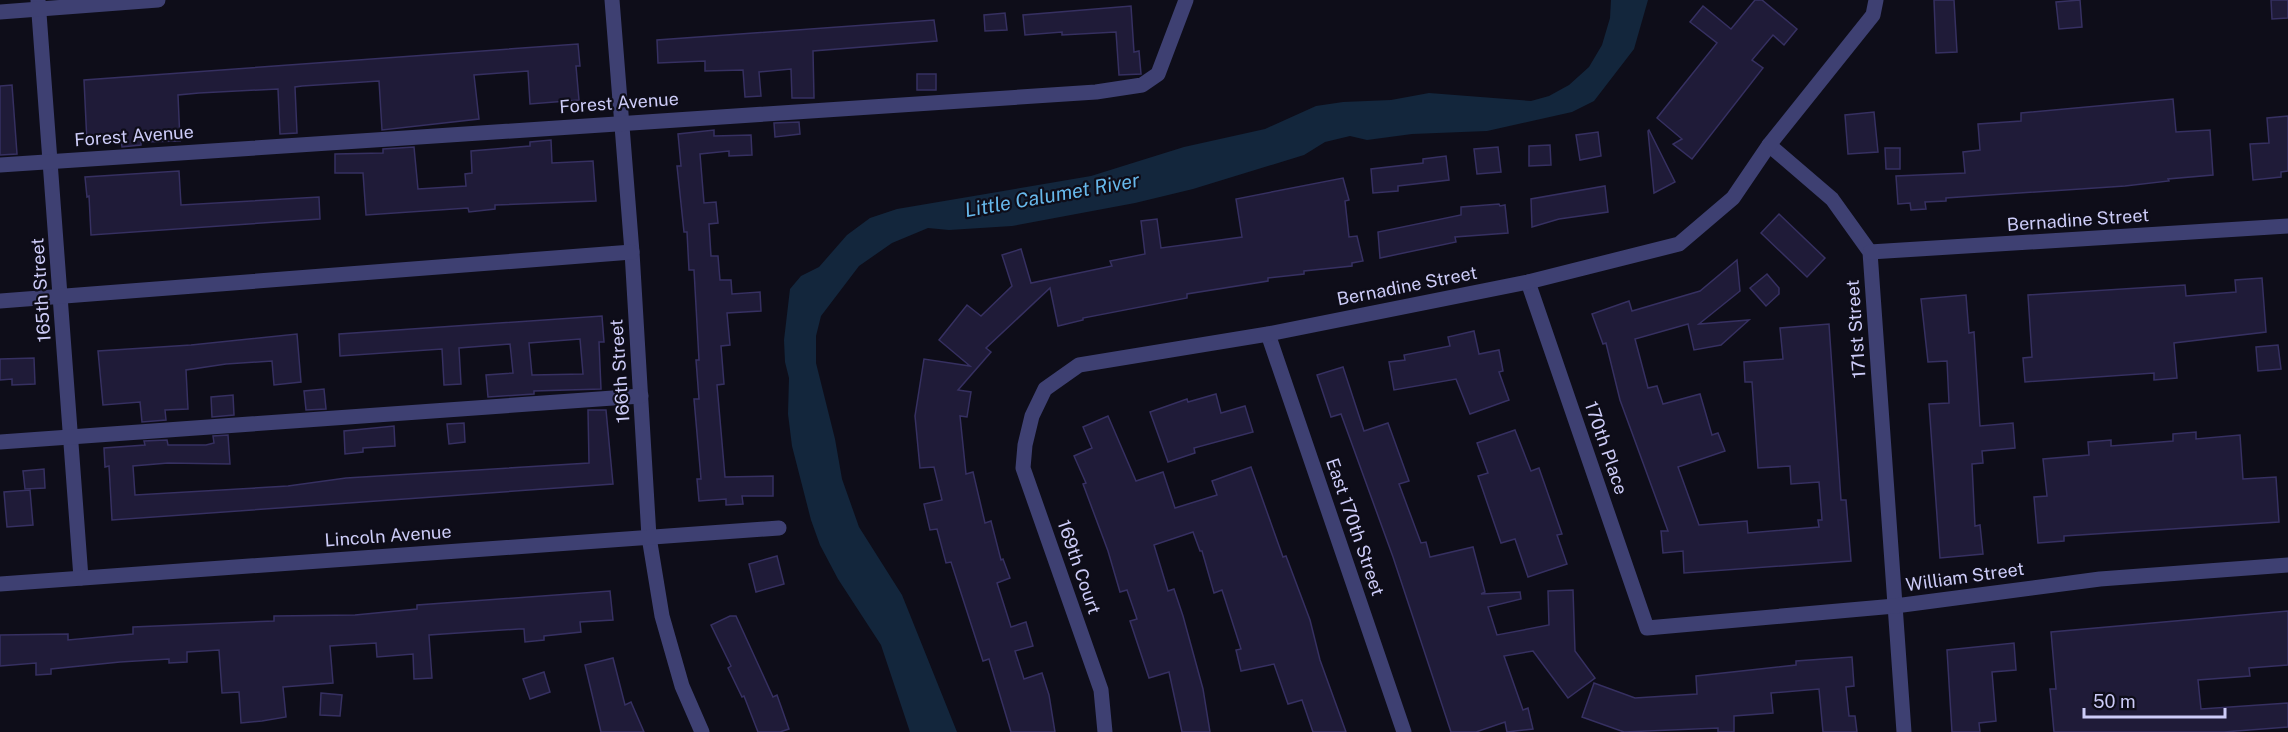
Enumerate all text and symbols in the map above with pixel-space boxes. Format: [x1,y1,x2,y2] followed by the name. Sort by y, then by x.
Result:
[559,88,679,117] street label: Forest Avenue
[74,121,194,150] street label: Forest Avenue
[963,168,1142,222] water label: Little Calumet River
[2006,204,2150,235] street label: Bernadine Street
[26,237,55,343] street label: 165th Street
[1335,262,1479,309] street label: Bernadine Street
[1842,279,1869,379] street label: 171st Street
[605,318,634,424] street label: 166th Street
[1581,398,1632,497] street label: 170th Place
[1322,455,1389,598] street label: East 170th Street
[1054,517,1105,617] street label: 169th Court
[324,521,452,550] street label: Lincoln Avenue
[1904,558,2025,595] street label: William Street
[2084,681,2225,719] scale bar
[2093,691,2136,712] text: 50 m

